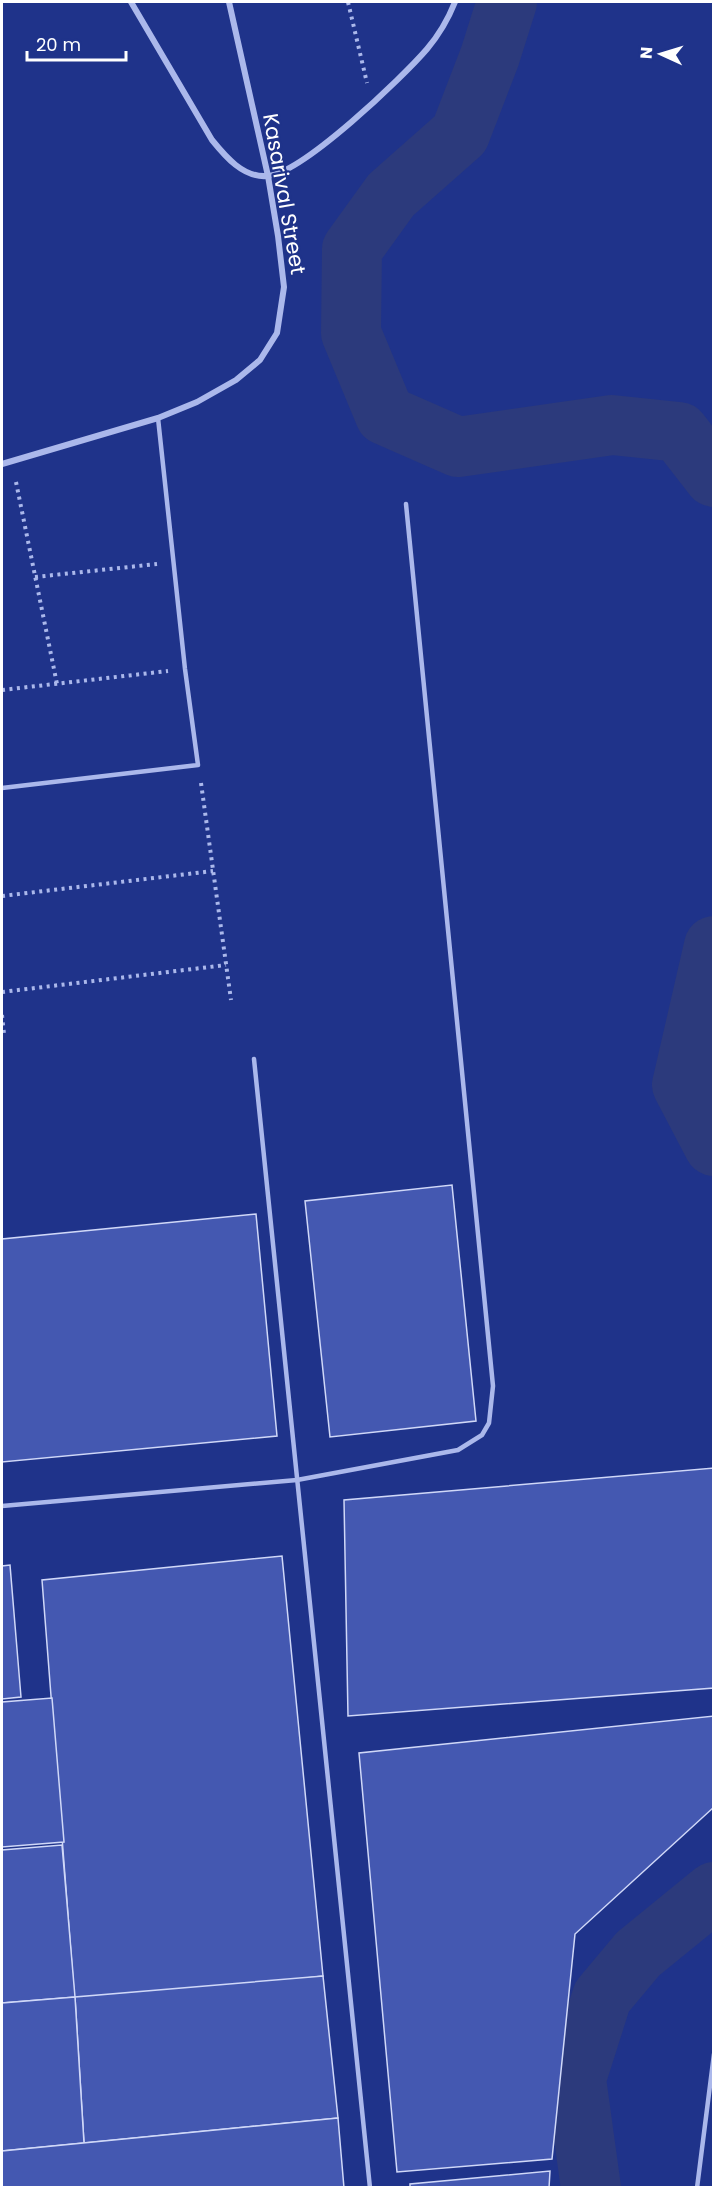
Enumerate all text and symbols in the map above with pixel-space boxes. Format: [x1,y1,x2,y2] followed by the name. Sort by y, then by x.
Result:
[27,24,126,62] scale bar
[631,24,691,84] north arrow
[36,32,81,57] text: 20 m
[635,46,658,60] text: N
[256,111,313,277] street label: Kasarival Street

